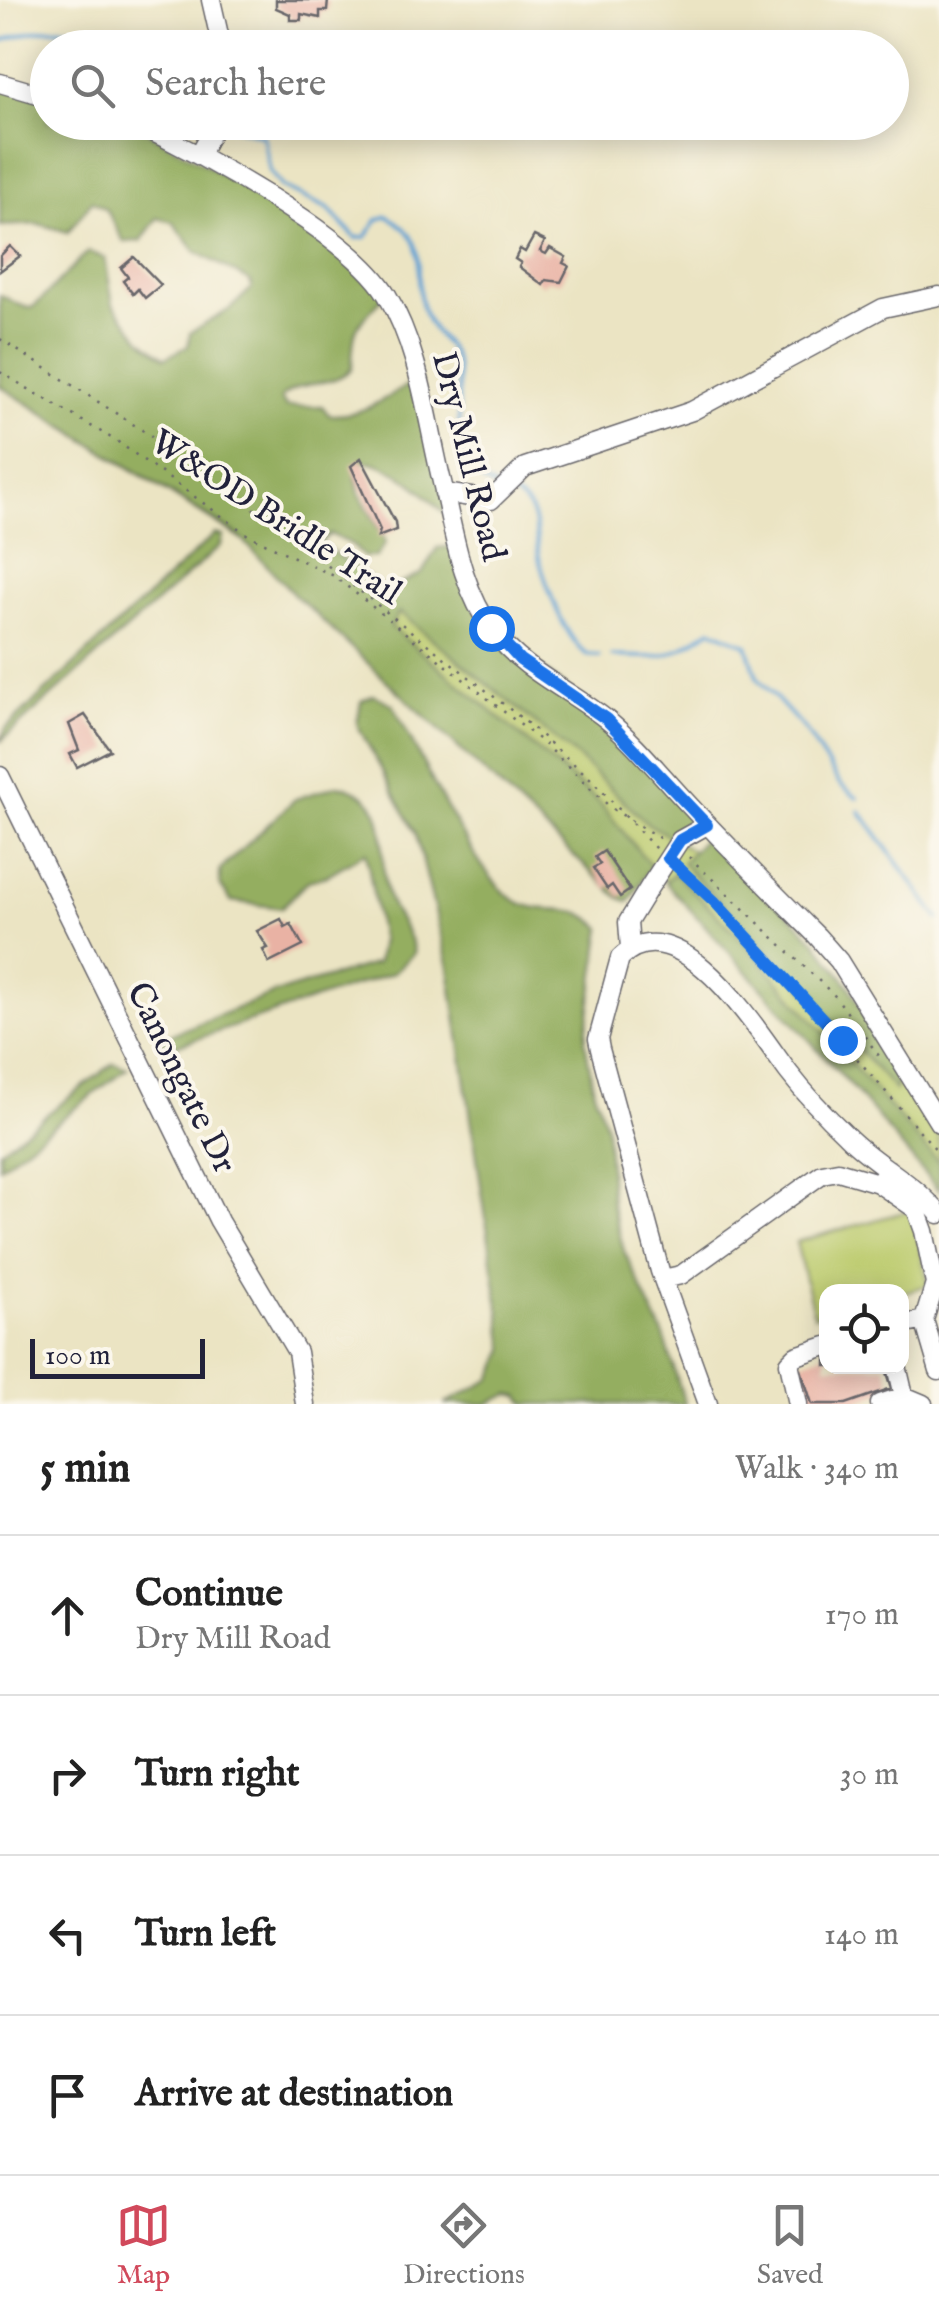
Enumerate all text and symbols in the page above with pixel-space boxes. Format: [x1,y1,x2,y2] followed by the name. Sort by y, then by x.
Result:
[30,30,909,140] search box
[65,58,120,113] icon: search
[145,61,326,109] text: Search here
[420,347,515,566] street label: Dry Mill Road
[141,420,410,616] street label: W&OD Bridle Trail
[469,606,515,652] route start
[115,975,246,1181] street label: Canongate Dr
[820,1018,866,1064] route end
[819,1284,909,1374] map controls
[819,1284,909,1374] button: locate
[30,1334,205,1378] scale bar
[45,1339,111,1374] text: 100 m
[40,1443,130,1496] text: 5 min
[735,1449,899,1490] text: Walk · 340 m
[135,1571,283,1619] text: Continue
[40,1588,95,1643] icon: ahead
[825,1595,899,1636] text: 170 m
[135,1619,331,1660] text: Dry Mill Road
[40,1748,95,1803] icon: right
[135,1751,299,1799] text: Turn right
[840,1755,899,1796] text: 30 m
[40,1908,95,1963] icon: left
[135,1911,276,1959] text: Turn left
[824,1915,899,1956] text: 140 m
[40,2068,95,2123] icon: arrive
[135,2071,453,2119] text: Arrive at destination
[116,2198,171,2293] tab: Map
[403,2198,525,2293] tab: Directions
[757,2198,823,2293] tab: Saved

